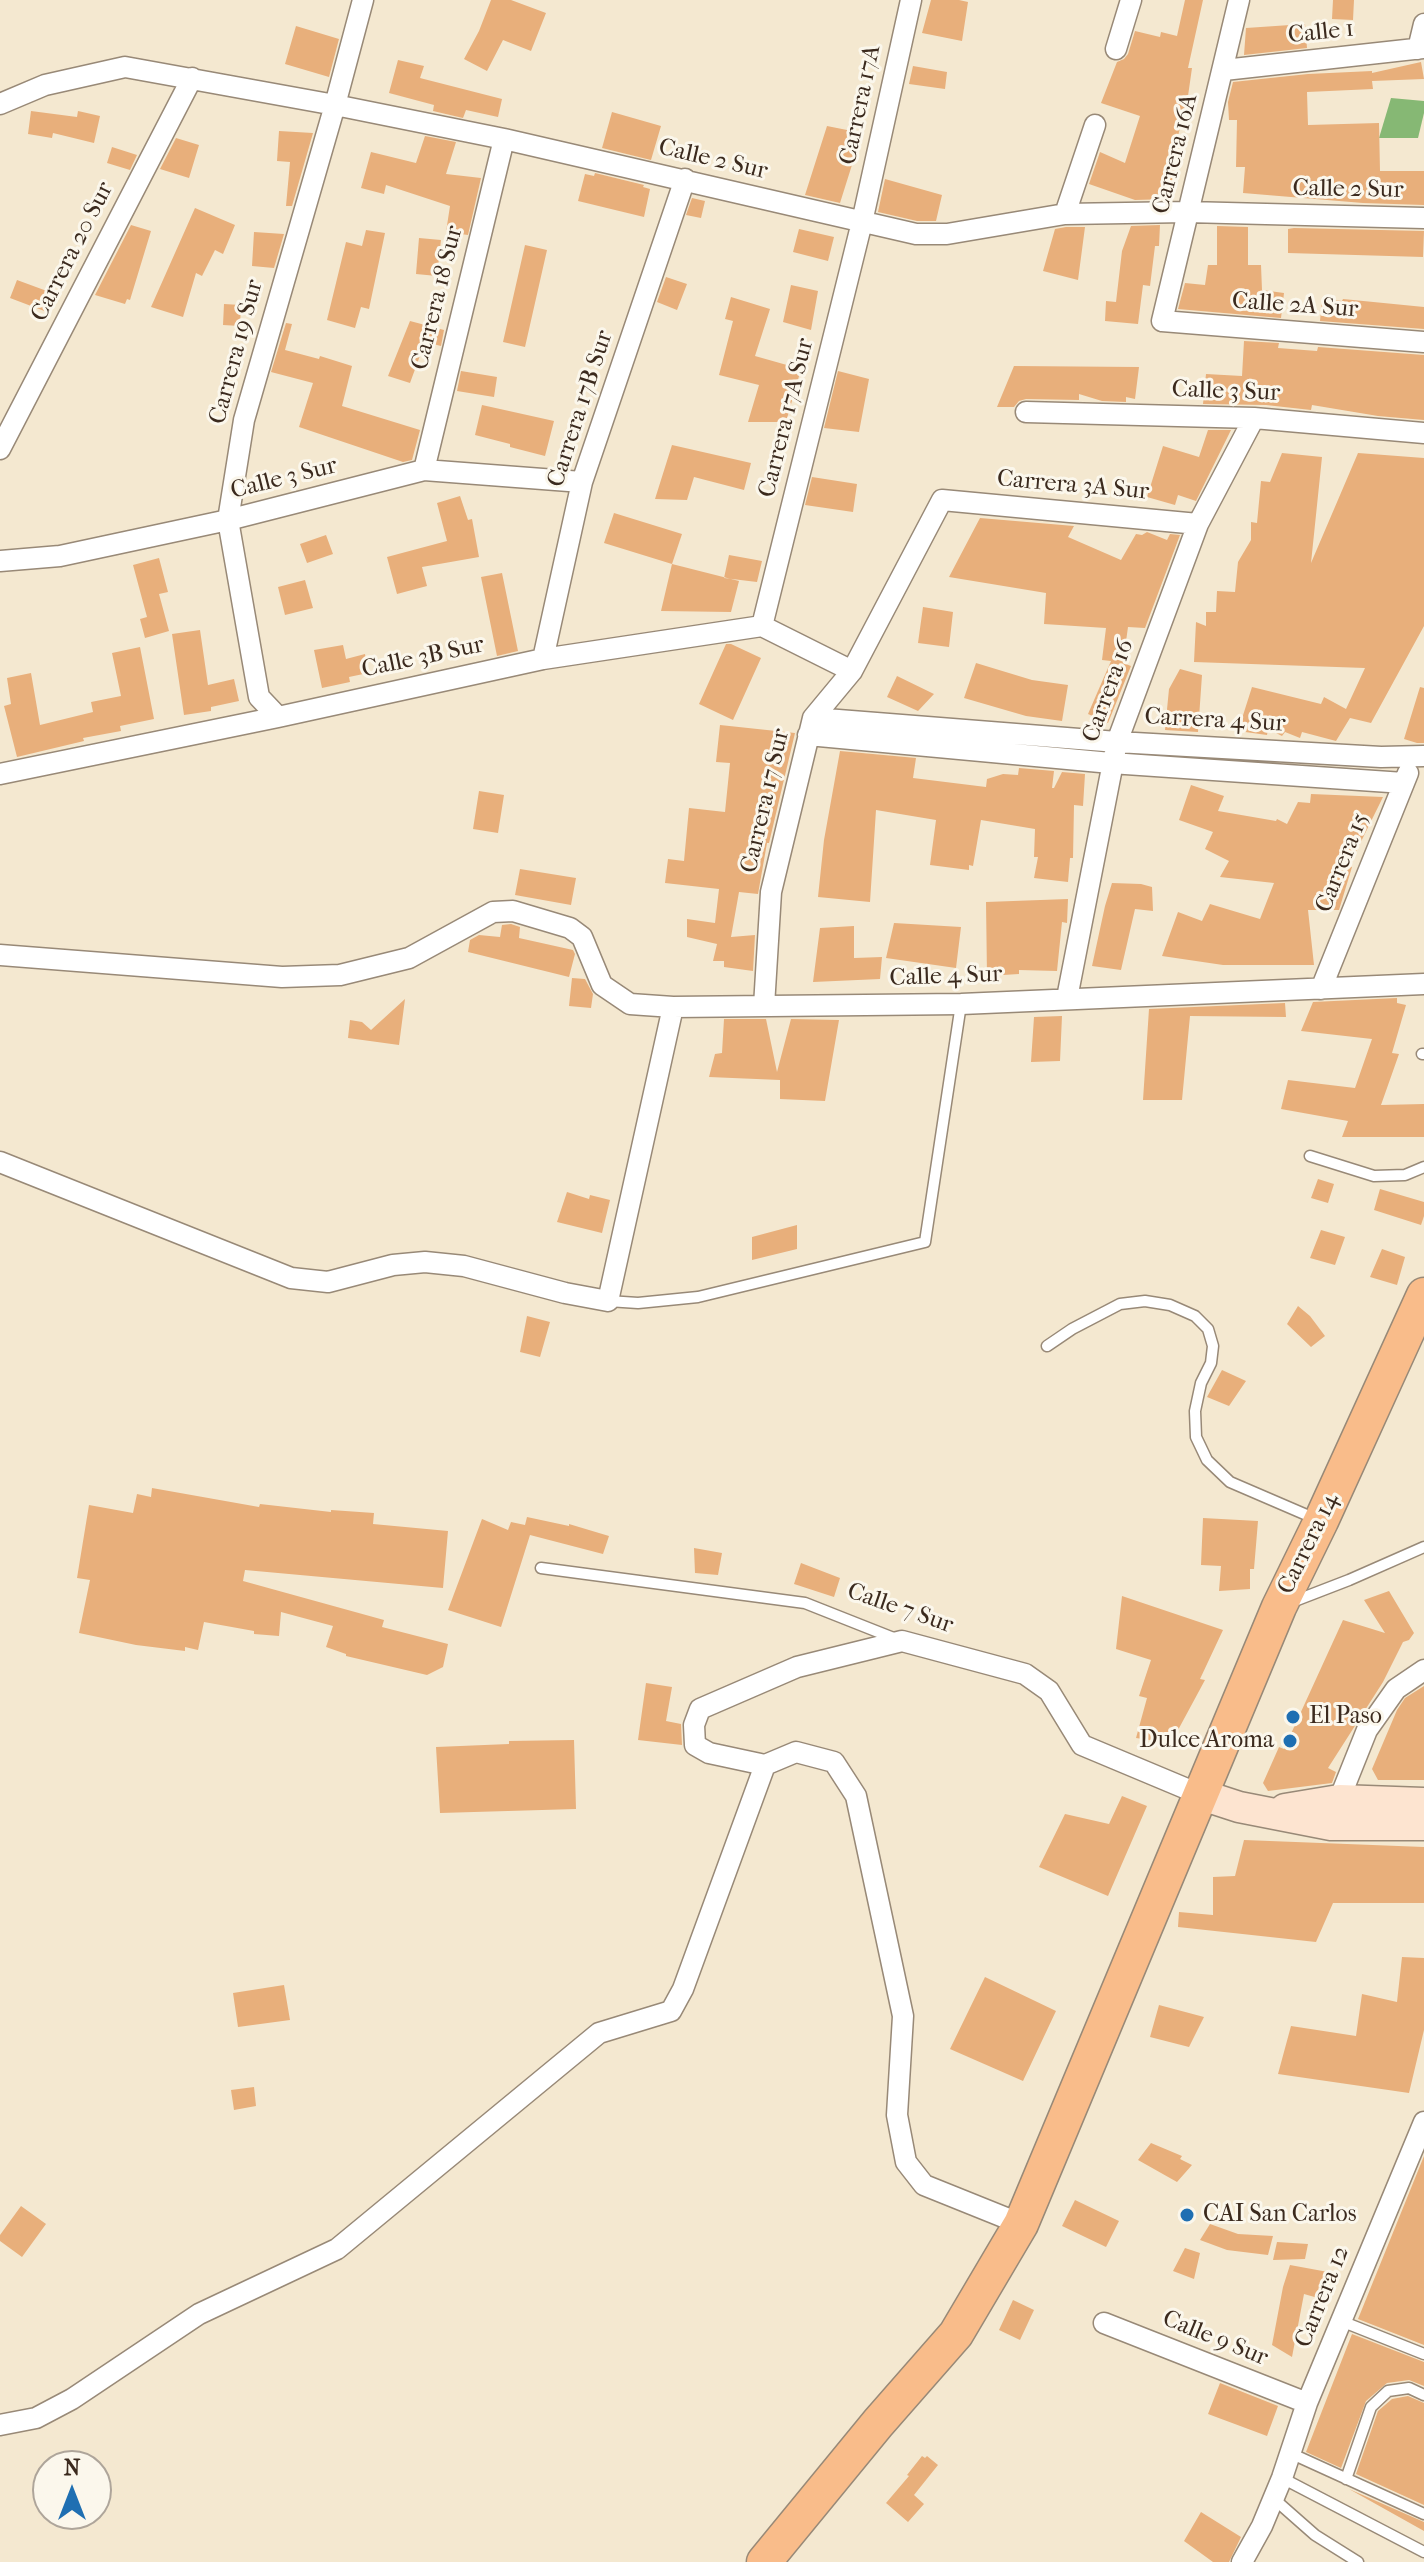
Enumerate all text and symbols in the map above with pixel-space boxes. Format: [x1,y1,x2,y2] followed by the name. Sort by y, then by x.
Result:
[1287,15,1355,51] street label: Calle 1
[834,43,888,167] street label: Carrera 17A
[1147,91,1205,217] street label: Carrera 16A
[656,133,770,187] street label: Calle 2 Sur
[1292,175,1404,205] street label: Calle 2 Sur
[26,177,120,327] street label: Carrera 20 Sur
[406,223,470,373] street label: Carrera 18 Sur
[204,277,270,427] street label: Carrera 19 Sur
[1231,287,1359,325] street label: Calle 2A Sur
[542,327,620,491] street label: Carrera 17B Sur
[753,336,821,500] street label: Carrera 17A Sur
[1171,376,1281,408] street label: Calle 3 Sur
[228,452,340,506] street label: Calle 3 Sur
[996,465,1150,507] street label: Carrera 3A Sur
[359,631,487,685] street label: Calle 3B Sur
[1077,636,1141,746] street label: Carrera 16
[1144,703,1286,739] street label: Carrera 4 Sur
[735,726,797,876] street label: Carrera 17 Sur
[1310,809,1376,917] street label: Carrera 15
[889,961,1003,993] street label: Calle 4 Sur
[1272,1489,1346,1599] street label: Carrera 14
[843,1577,957,1641] street label: Calle 7 Sur
[1309,1703,1382,1731] place label: El Paso
[1284,1708,1302,1726] marker: El Paso
[1139,1727,1274,1755] place label: Dulce Aroma
[1281,1732,1299,1750] marker: Dulce Aroma
[1203,2201,1357,2229] place label: CAI San Carlos
[1178,2206,1196,2224] marker: CAI San Carlos
[1290,2242,1356,2352] street label: Carrera 12
[1158,2305,1272,2373] street label: Calle 9 Sur
[32,2450,112,2530] north arrow
[64,2455,80,2481] text: N

